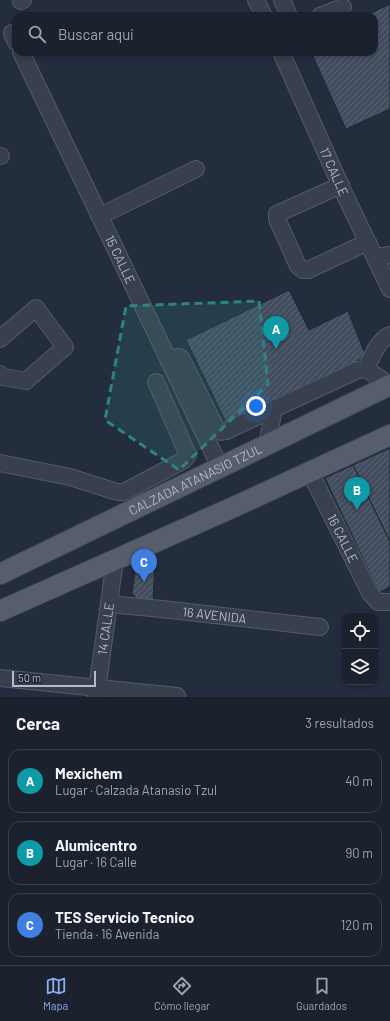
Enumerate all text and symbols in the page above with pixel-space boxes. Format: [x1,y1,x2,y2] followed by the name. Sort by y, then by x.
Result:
[12,12,378,56] search box
[26,23,48,45] icon: search
[58,25,134,43] text: Buscar aquí
[317,145,352,199] street label: 17 CALLE
[102,232,139,287] street label: 15 CALLE
[263,316,289,349] pin: A
[246,396,266,416] your location
[126,440,265,518] street label: CALZADA ATANASIO TZUL
[344,477,370,510] pin: B
[324,511,362,565] street label: 16 CALLE
[131,549,157,582] pin: C
[94,601,117,656] street label: 14 CALLE
[182,603,247,627] street label: 16 AVENIDA
[342,613,378,685] map controls
[342,613,378,649] button: locate
[342,649,378,685] button: layers
[12,669,96,688] scale bar
[18,671,41,684] text: 50 m
[16,713,60,733] text: Cerca
[305,715,374,731] text: 3 resultados
[55,764,122,782] text: Mexichem
[26,773,34,789] text: A
[345,773,373,789] text: 40 m
[55,782,217,798] text: Lugar · Calzada Atanasio Tzul
[55,836,137,854] text: Alumicentro
[26,845,34,861] text: B
[346,845,373,861] text: 90 m
[55,854,137,870] text: Lugar · 16 Calle
[55,908,194,926] text: TES Servicio Tecnico
[26,917,34,933] text: C
[341,917,373,933] text: 120 m
[55,926,159,942] text: Tienda · 16 Avenida
[43,975,68,1012] tab: Mapa
[154,975,210,1012] tab: Cómo llegar
[296,975,347,1012] tab: Guardados

